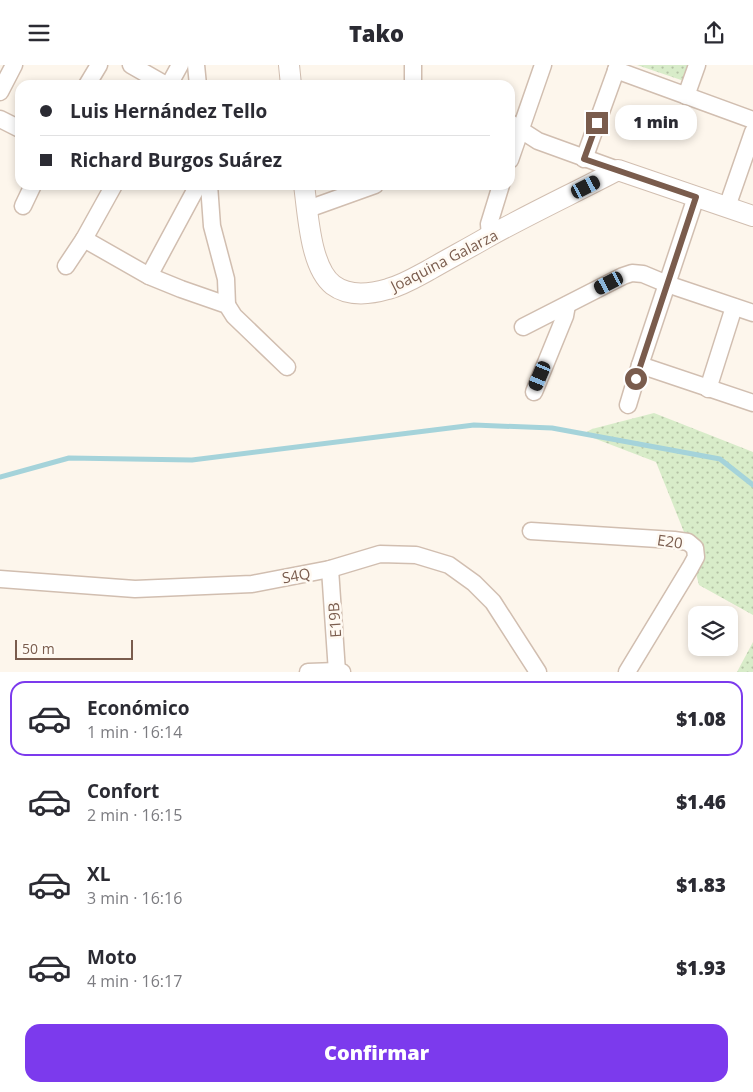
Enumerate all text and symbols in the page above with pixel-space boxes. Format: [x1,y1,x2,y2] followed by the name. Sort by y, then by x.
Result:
[349,18,404,48] text: Tako
[25,19,53,47] icon: menu
[700,19,728,47] icon: share
[70,98,267,124] text: Luis Hernández Tello
[614,105,697,141] callout: 1 min
[633,111,679,133] text: 1 min
[586,112,608,134] route end
[70,147,282,173] text: Richard Burgos Suárez
[569,174,602,200] car
[385,224,501,297] street label: Joaquina Galarza
[592,270,625,296] car
[527,359,552,393] car
[625,368,647,390] route start
[656,529,684,553] street label: E20
[280,562,312,588] street label: S4Q
[323,602,345,638] street label: E19B
[688,606,738,656] map controls
[688,606,738,656] button: layers
[15,637,132,660] scale bar
[22,639,55,658] text: 50 m
[87,695,189,721] text: Económico
[27,696,72,741] icon: car
[676,706,726,732] text: $1.08
[87,721,182,743] text: 1 min · 16:14
[87,778,159,804] text: Confort
[27,779,72,824] icon: car
[676,789,726,815] text: $1.46
[87,804,182,826] text: 2 min · 16:15
[87,861,110,887] text: XL
[27,862,72,907] icon: car
[676,872,726,898] text: $1.83
[87,887,182,909] text: 3 min · 16:16
[87,944,137,970] text: Moto
[27,945,72,990] icon: car
[676,955,726,981] text: $1.93
[87,970,182,992] text: 4 min · 16:17
[25,1024,728,1082] button: Confirmar

